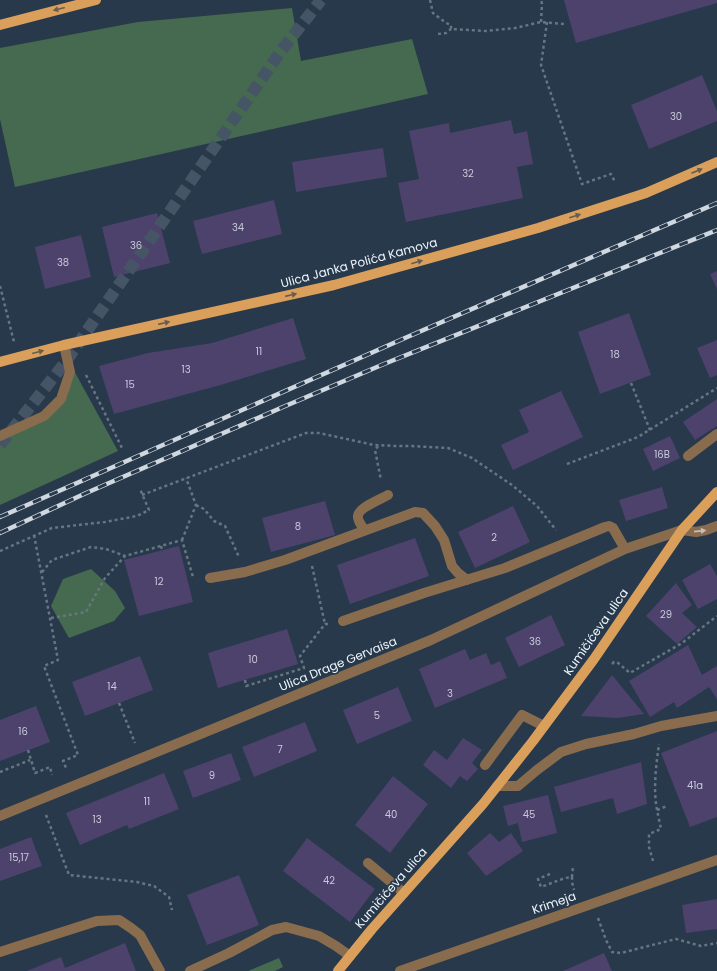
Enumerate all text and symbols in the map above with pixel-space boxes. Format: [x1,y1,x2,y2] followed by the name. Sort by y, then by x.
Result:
[52,7,65,13] one-way arrow
[670,109,682,124] house number: 30
[462,166,474,181] house number: 32
[691,168,702,174] one-way arrow
[569,213,581,219] one-way arrow
[232,220,244,235] house number: 34
[279,233,439,292] street label: Ulica Janka Polića Kamova
[130,238,142,253] house number: 36
[57,255,69,270] house number: 38
[411,259,423,265] one-way arrow
[285,291,297,297] one-way arrow
[158,319,170,325] one-way arrow
[256,344,262,359] house number: 11
[610,347,620,362] house number: 18
[32,349,44,355] one-way arrow
[181,362,191,377] house number: 13
[125,377,135,392] house number: 15
[654,447,670,462] house number: 16B
[295,519,301,534] house number: 8
[694,527,706,534] one-way arrow
[491,530,497,545] house number: 2
[155,574,164,589] house number: 12
[559,585,632,678] street label: Kumičićeva ulica
[660,607,672,622] house number: 29
[276,632,399,695] street label: Ulica Drage Gervaisa
[529,634,541,649] house number: 36
[248,652,258,667] house number: 10
[107,679,117,694] house number: 14
[447,686,453,701] house number: 3
[374,708,380,723] house number: 5
[18,724,28,739] house number: 16
[277,742,283,757] house number: 7
[209,768,215,783] house number: 9
[687,778,703,793] house number: 41a
[144,794,150,809] house number: 11
[385,807,397,822] house number: 40
[523,807,535,822] house number: 45
[92,812,102,827] house number: 13
[351,844,431,932] street label: Kumičićeva ulica
[9,850,30,865] house number: 15,17
[323,873,335,888] house number: 42
[530,887,578,918] street label: Krimeja

